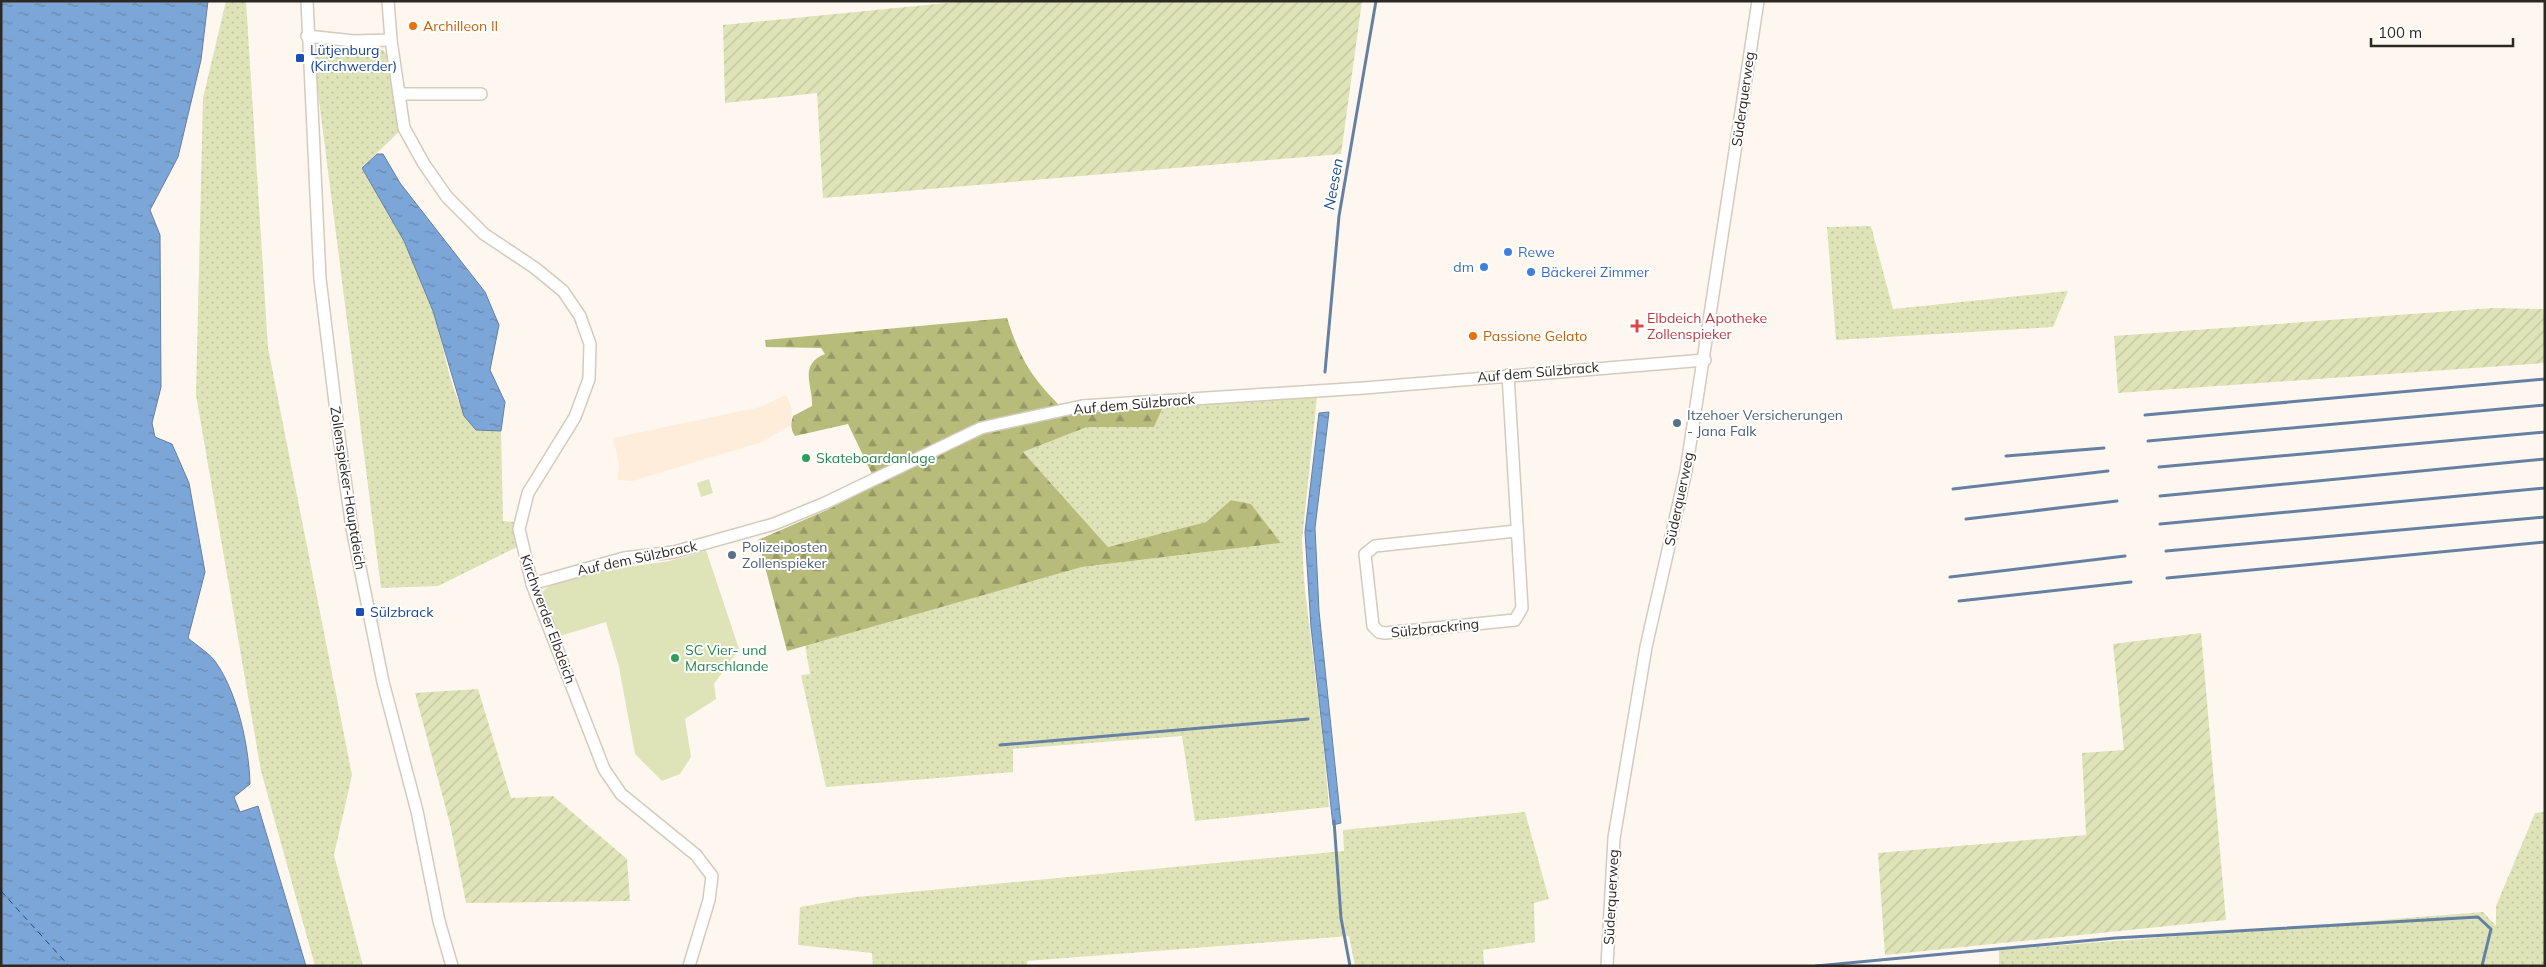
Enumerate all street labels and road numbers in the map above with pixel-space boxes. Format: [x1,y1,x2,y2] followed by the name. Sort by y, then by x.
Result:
[1727,50,1759,148] street label: Süderquerweg
[1476,358,1600,386] street label: Auf dem Sülzbrack
[1072,390,1196,418] street label: Auf dem Sülzbrack
[326,405,370,571] street label: Zollenspieker-Hauptdeich
[1660,450,1698,548] street label: Süderquerweg
[575,536,699,579] street label: Auf dem Sülzbrack
[516,552,580,686] street label: Kirchwerder Elbdeich
[1390,614,1480,642] street label: Sülzbrackring
[1600,849,1622,945] street label: Süderquerweg

